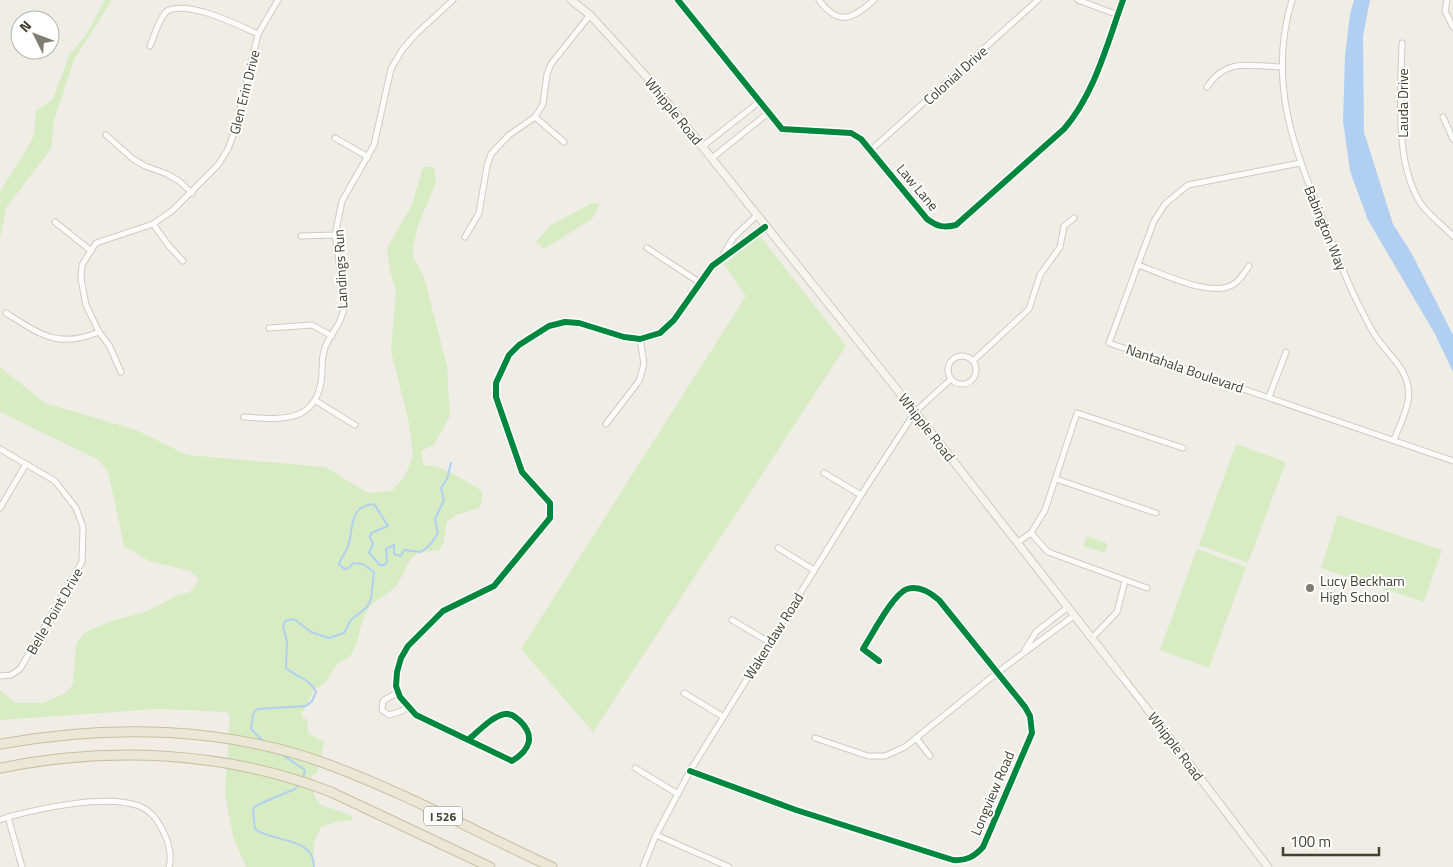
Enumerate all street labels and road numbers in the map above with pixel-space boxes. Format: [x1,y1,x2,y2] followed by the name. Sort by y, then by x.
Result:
[918,40,992,110] street label: Colonial Drive
[223,48,265,136] street label: Glen Erin Drive
[1392,68,1413,138] street label: Lauda Drive
[640,73,708,149] street label: Whipple Road
[892,159,944,215] street label: Law Lane
[1299,183,1353,274] street label: Babington Way
[327,229,353,309] street label: Landings Run
[1123,338,1247,398] street label: Nantahala Boulevard
[894,388,960,466] street label: Whipple Road
[21,564,87,658] street label: Belle Point Drive
[738,589,808,683] street label: Wakendaw Road
[1143,707,1209,785] street label: Whipple Road
[965,748,1019,838] street label: Longview Road
[424,806,462,826] road number: I 526

